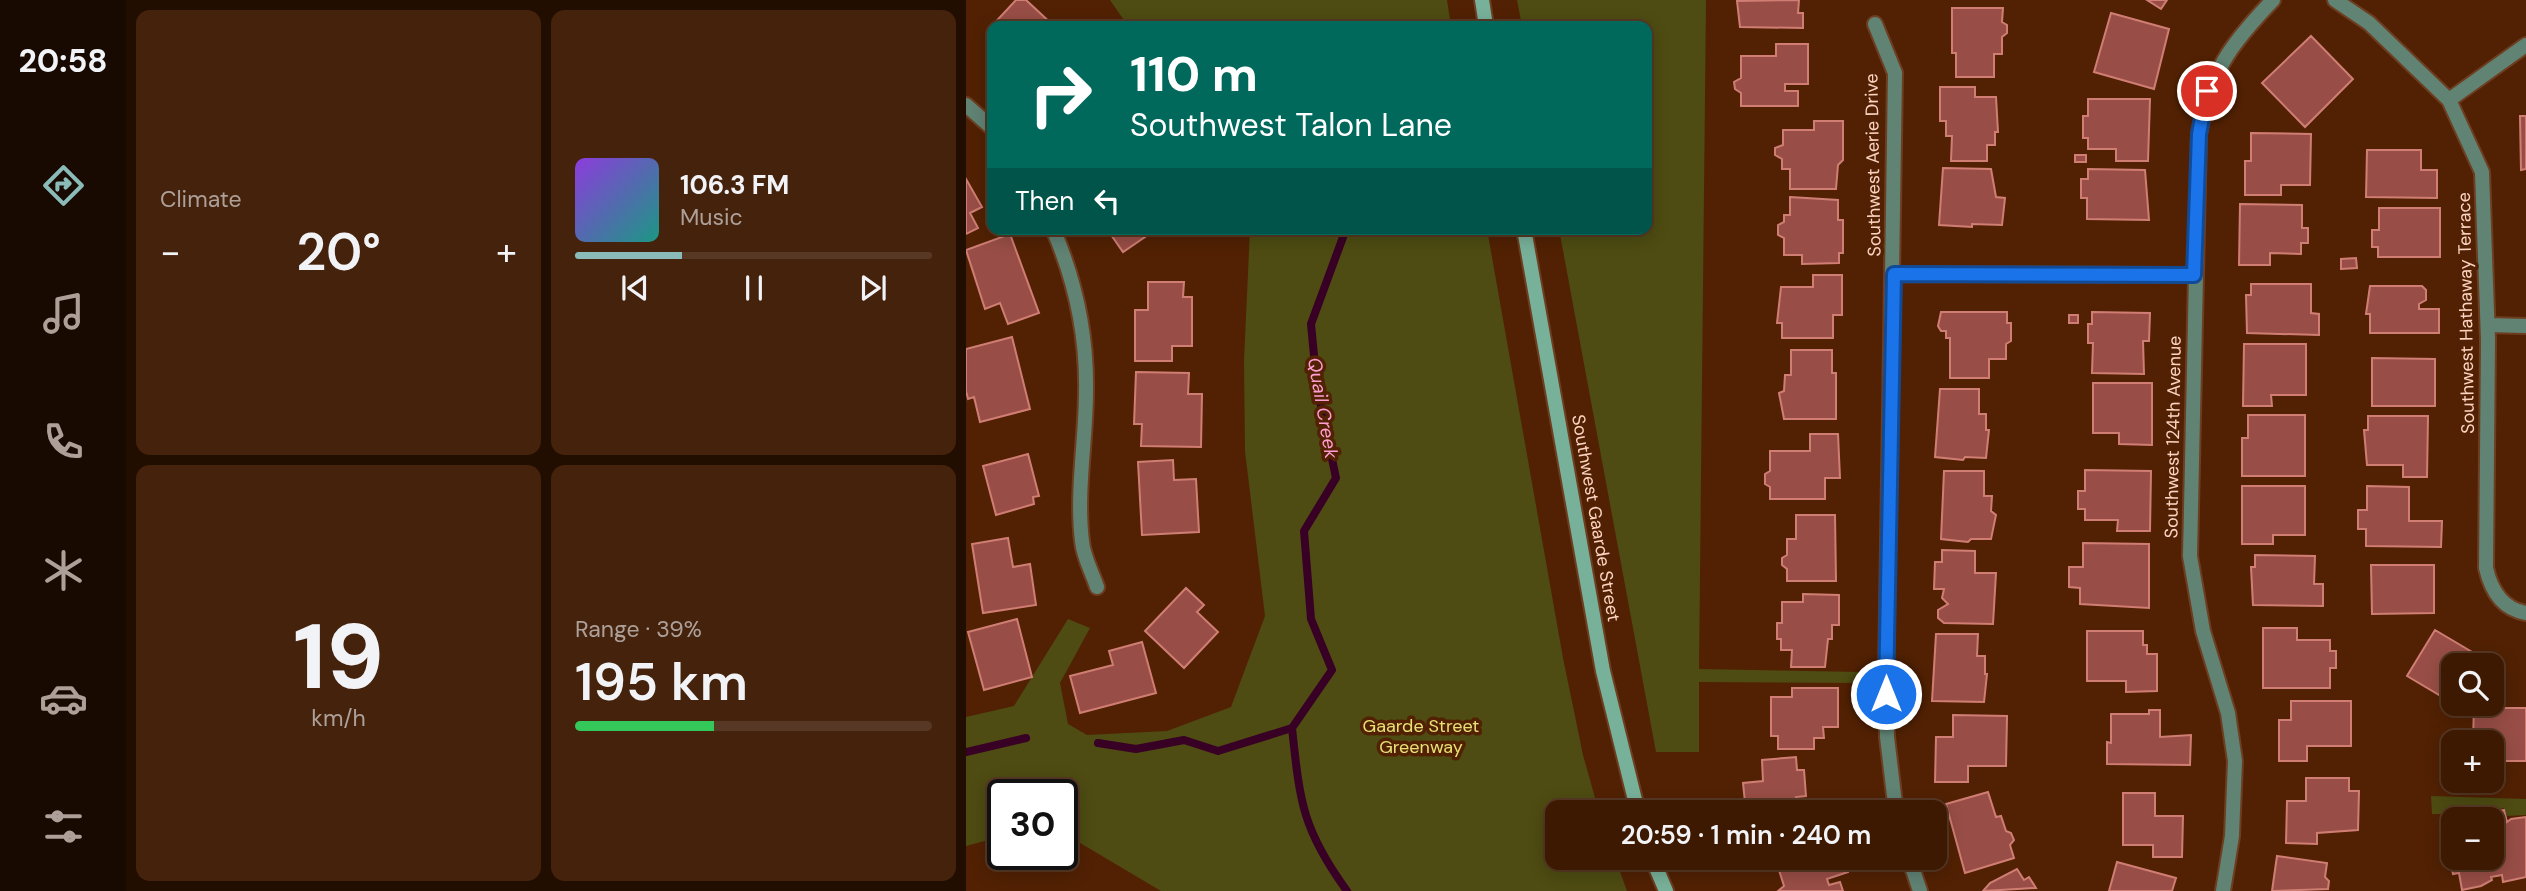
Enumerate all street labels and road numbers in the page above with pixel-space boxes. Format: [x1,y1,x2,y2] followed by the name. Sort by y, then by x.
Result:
[1859,73,1887,257] street label: Southwest Aerie Drive
[2452,192,2480,434] street label: Southwest Hathaway Terrace
[2159,335,2187,539] street label: Southwest 124th Avenue
[1566,413,1626,623] street label: Southwest Gaarde Street

